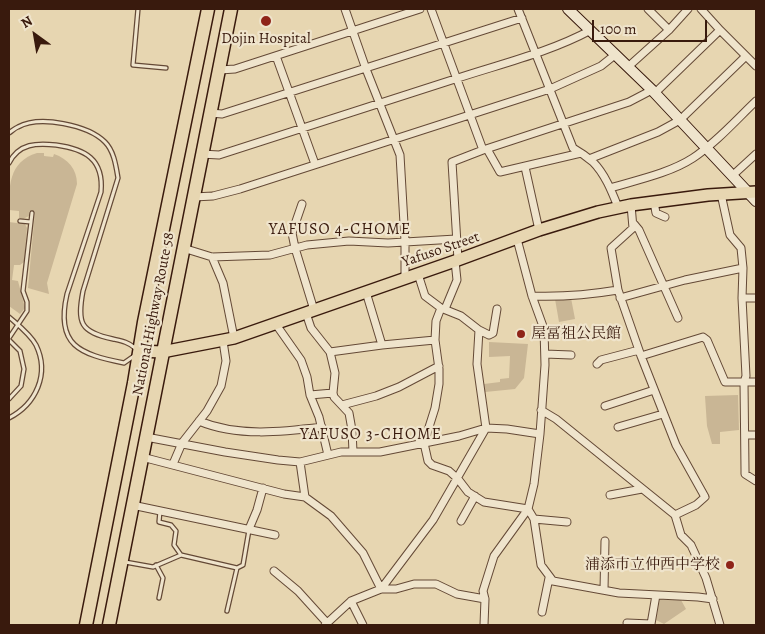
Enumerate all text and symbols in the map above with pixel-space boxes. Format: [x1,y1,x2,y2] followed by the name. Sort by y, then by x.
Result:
[10,10,60,60] north arrow
[595,10,710,42] scale bar
[17,11,36,33] text: N
[259,14,273,28] marker: Dojin Hospital
[600,19,637,39] text: 100 m
[221,30,311,48] place label: Dojin Hospital
[267,220,413,240] district label: YAFUSO 4-CHOME
[400,228,482,272] street label: Yafuso Street
[129,231,179,397] street label: National Highway Route 58
[531,325,621,343] place label: 屋冨祖公民館
[515,328,527,340] marker: 屋冨祖公民館
[298,425,444,445] district label: YAFUSO 3-CHOME
[585,556,720,574] place label: 浦添市立仲西中学校
[724,559,736,571] marker: 浦添市立仲西中学校

